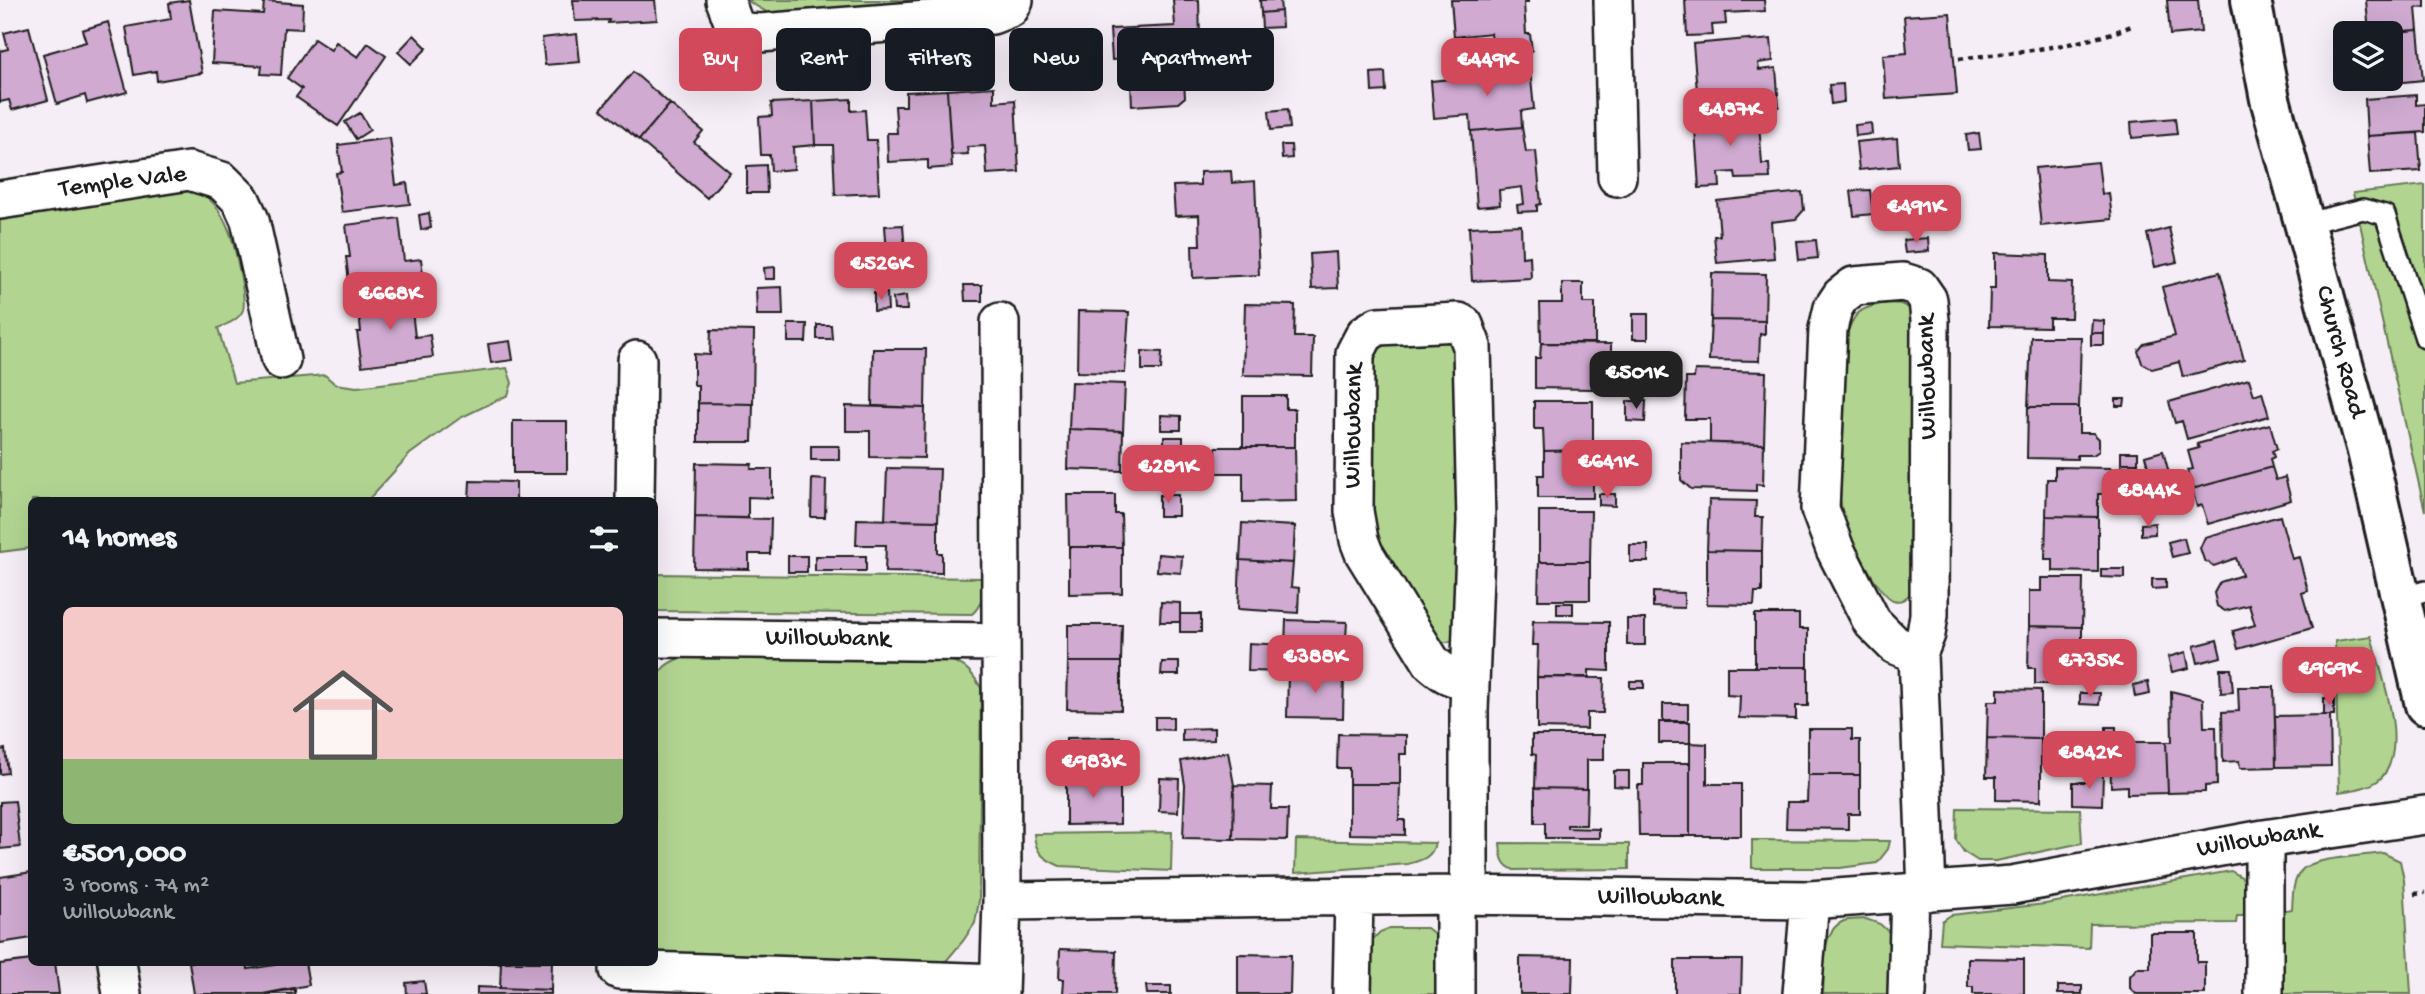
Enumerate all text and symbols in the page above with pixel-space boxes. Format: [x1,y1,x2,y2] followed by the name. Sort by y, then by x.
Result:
[2333,21,2403,91] map controls
[2333,21,2403,91] button: layers
[679,28,762,91] chip: Buy
[776,28,871,91] chip: Rent
[885,28,995,91] chip: Filters
[1009,28,1103,91] chip: New
[1117,28,1274,91] chip: Apartment
[1438,38,1536,98] pin: €449K
[1457,47,1517,74] text: €449K
[1681,88,1779,148] pin: €487K
[1699,97,1761,124] text: €487K
[56,160,189,206] street label: Temple Vale
[1867,186,1965,245] pin: €491K
[1887,194,1945,221] text: €491K
[832,243,930,302] pin: €526K
[850,251,912,278] text: €526K
[341,272,439,332] pin: €668K
[359,281,421,308] text: €668K
[2307,283,2372,423] street label: Church Road
[1912,312,1946,440] street label: Willowbank
[1587,352,1685,411] pin: €501K
[1606,360,1666,387] text: €501K
[1338,361,1372,489] street label: Willowbank
[1558,440,1656,500] pin: €641K
[1119,446,1217,505] pin: €281K
[1578,449,1636,476] text: €641K
[1138,454,1198,481] text: €281K
[2099,470,2197,529] pin: €844K
[2118,478,2178,505] text: €844K
[585,520,623,558] icon: filters
[63,522,176,557] text: 14 homes
[765,623,893,657] street label: Willowbank
[1266,636,1364,695] pin: €388K
[2041,640,2139,699] pin: €735K
[1283,644,1347,671] text: €388K
[2059,648,2121,675] text: €735K
[2280,648,2378,707] pin: €969K
[280,652,406,778] icon: home
[2298,656,2360,683] text: €969K
[2040,732,2138,791] pin: €842K
[1044,740,1142,800] pin: €983K
[2058,740,2120,767] text: €842K
[1062,749,1124,776] text: €983K
[2195,816,2326,866] street label: Willowbank
[63,838,186,873] text: €501,000
[63,873,209,900] text: 3 rooms · 74 m²
[1597,882,1725,916] street label: Willowbank
[63,900,174,927] text: Willowbank

